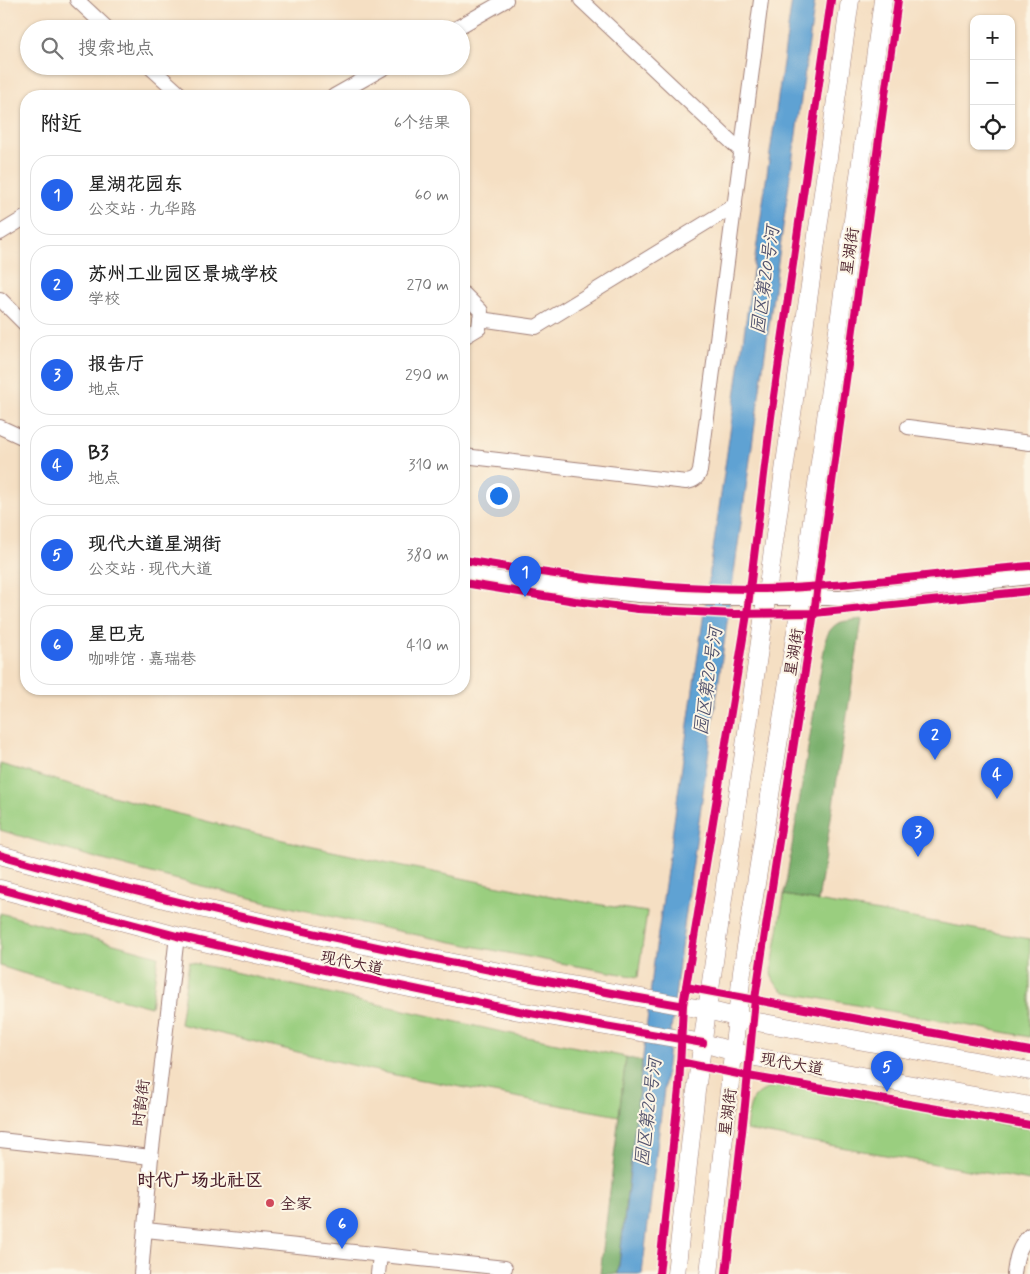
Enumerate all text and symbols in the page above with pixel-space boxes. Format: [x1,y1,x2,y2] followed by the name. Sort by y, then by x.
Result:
[970,15,1015,150] map controls
[970,15,1015,60] button: +
[20,20,470,75] search box
[38,34,66,62] icon: search
[78,36,154,61] text: 搜索地点
[970,60,1015,105] button: −
[970,105,1015,150] button: locate
[40,110,82,138] text: 附近
[394,113,450,134] text: 6个结果
[88,172,183,197] text: 星湖花园东
[53,185,61,206] text: 1
[415,185,449,206] text: 60 m
[88,199,196,220] text: 公交站 · 九华路
[747,221,786,336] water label: 园区第20号河
[837,226,864,276] street label: 星湖街
[88,262,278,287] text: 苏州工业园区景城学校
[53,275,61,296] text: 2
[406,275,449,296] text: 270 m
[88,289,120,310] text: 学校
[88,352,145,377] text: 报告厅
[53,365,61,386] text: 3
[405,365,449,386] text: 290 m
[88,379,120,400] text: 地点
[88,441,109,466] text: B3
[52,455,62,476] text: 4
[408,455,449,476] text: 310 m
[88,468,120,489] text: 地点
[486,483,512,509] your location
[88,532,221,557] text: 现代大道星湖街
[52,545,62,566] text: 5
[406,545,449,566] text: 380 m
[509,556,541,597] pin: 1
[88,559,212,580] text: 公交站 · 现代大道
[88,622,145,647] text: 星巴克
[690,622,729,737] water label: 园区第20号河
[780,627,809,678] street label: 星湖街
[53,635,61,656] text: 6
[406,635,449,656] text: 410 m
[88,649,196,670] text: 咖啡馆 · 嘉瑞巷
[919,719,951,760] pin: 2
[981,758,1013,799] pin: 4
[902,816,934,857] pin: 3
[318,947,385,980] street label: 现代大道
[758,1049,825,1080] street label: 现代大道
[871,1051,903,1092] pin: 5
[630,1054,668,1168] water label: 园区第20号河
[128,1078,155,1128] street label: 时韵街
[715,1087,742,1137] street label: 星湖街
[137,1169,263,1193] district label: 时代广场北社区
[280,1194,312,1215] place label: 全家
[264,1197,276,1209] marker: 全家
[326,1208,358,1249] pin: 6

